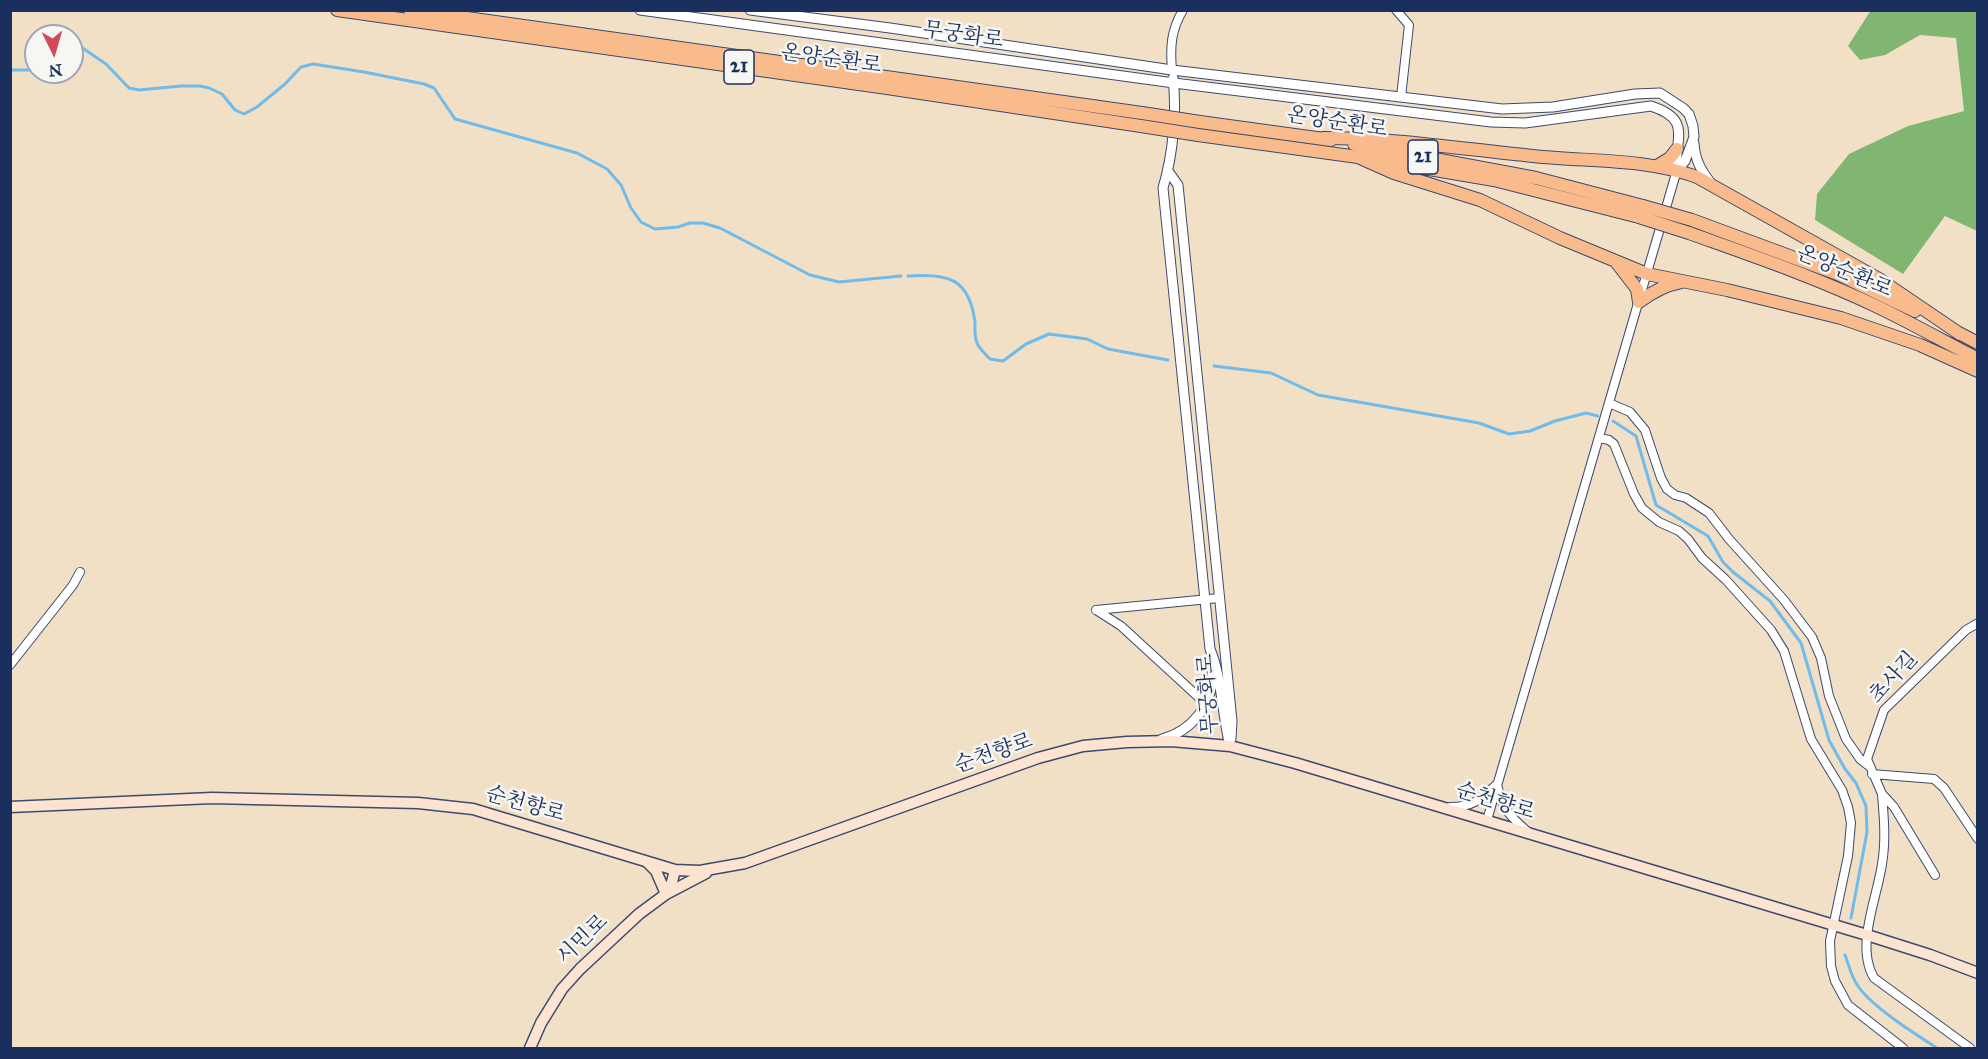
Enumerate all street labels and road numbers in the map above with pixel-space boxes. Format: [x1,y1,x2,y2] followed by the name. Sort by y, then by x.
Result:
[921,18,1005,54] street label: 무궁화로
[779,40,883,80] street label: 온양순환로
[724,50,754,84] road number: 21
[1285,103,1389,143] street label: 온양순환로
[1408,140,1438,174] road number: 21
[1792,241,1896,303] street label: 온양순환로
[1864,647,1924,709] street label: 초사길
[1194,653,1224,735] street label: 무궁화로
[952,729,1036,779] street label: 순천향로
[1453,778,1537,826] street label: 순천향로
[483,782,567,828] street label: 순천향로
[552,910,614,970] street label: 시민로

